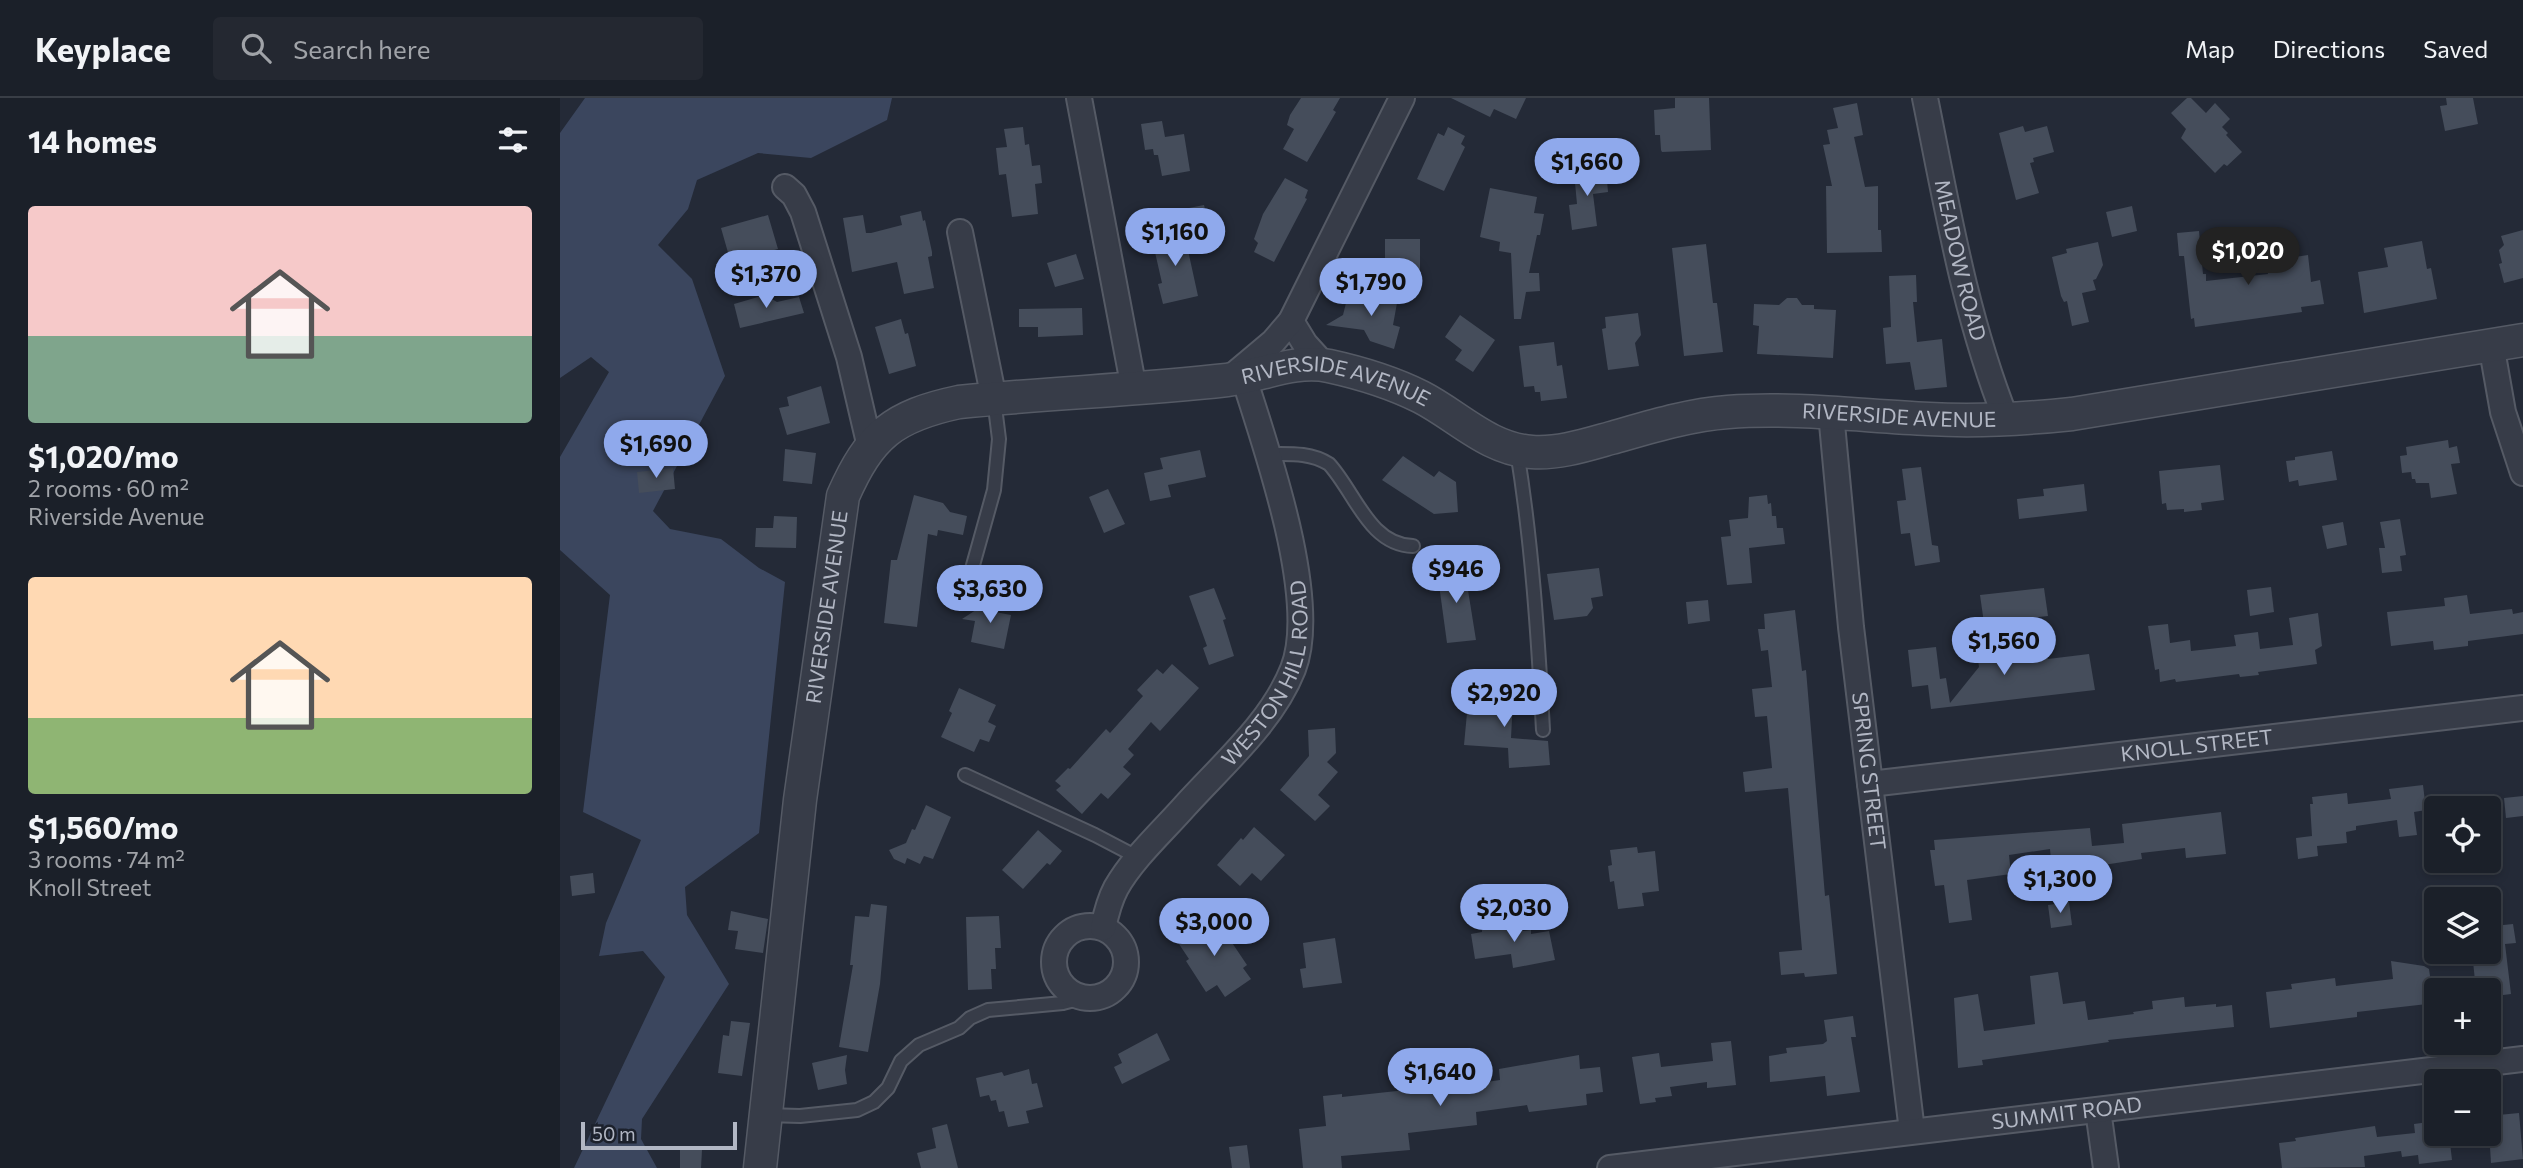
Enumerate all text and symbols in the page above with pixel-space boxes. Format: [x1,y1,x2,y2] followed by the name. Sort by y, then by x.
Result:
[213,17,703,80] search box
[35,28,171,69] text: Keyplace
[237,29,275,67] icon: search
[293,33,430,64] text: Search here
[2185,34,2235,63] text: Map
[2273,34,2385,63] text: Directions
[2423,34,2488,63] text: Saved
[494,121,532,159] icon: filters
[28,122,157,159] text: 14 homes
[1530,139,1644,198] pin: $1,660
[1551,147,1623,175] text: $1,660
[1931,177,1993,343] street label: MEADOW ROAD
[1118,208,1232,268] pin: $1,160
[1141,217,1209,245] text: $1,160
[2191,228,2305,287] pin: $1,020
[2212,236,2284,264] text: $1,020
[709,250,823,310] pin: $1,370
[217,251,343,377] icon: home
[1314,258,1428,318] pin: $1,790
[731,259,801,287] text: $1,370
[1335,267,1407,295] text: $1,790
[1239,350,1435,411] street label: RIVERSIDE AVENUE
[1801,397,1997,431] street label: RIVERSIDE AVENUE
[599,420,713,480] pin: $1,690
[620,429,692,457] text: $1,690
[28,437,179,474] text: $1,020/mo
[28,474,189,502] text: 2 rooms · 60 m²
[28,502,205,530] text: Riverside Avenue
[800,509,852,705] street label: RIVERSIDE AVENUE
[1415,546,1497,605] pin: $946
[1428,554,1484,582] text: $946
[933,566,1047,625] pin: $3,630
[953,574,1027,602] text: $3,630
[1216,579,1311,770] street label: WESTON HILL ROAD
[1947,618,2061,677] pin: $1,560
[217,622,343,748] icon: home
[1968,626,2040,654] text: $1,560
[1447,670,1561,729] pin: $2,920
[1467,678,1541,706] text: $2,920
[1848,691,1892,851] street label: SPRING STREET
[2119,723,2274,766] street label: KNOLL STREET
[2424,796,2501,1146] map controls
[2424,796,2501,873] button: locate
[28,808,178,845] text: $1,560/mo
[28,845,185,873] text: 3 rooms · 74 m²
[2003,856,2117,915] pin: $1,300
[2023,864,2097,892] text: $1,300
[28,873,151,901] text: Knoll Street
[1457,884,1571,944] pin: $2,030
[2424,887,2501,964] button: layers
[1476,893,1552,921] text: $2,030
[1157,898,1271,958] pin: $3,000
[1175,907,1253,935] text: $3,000
[2424,978,2501,1055] button: +
[1383,1048,1497,1108] pin: $1,640
[1404,1057,1476,1085] text: $1,640
[2424,1069,2501,1146] button: −
[1990,1091,2143,1133] street label: SUMMIT ROAD
[581,1119,737,1151] scale bar
[592,1122,636,1145] text: 50 m

